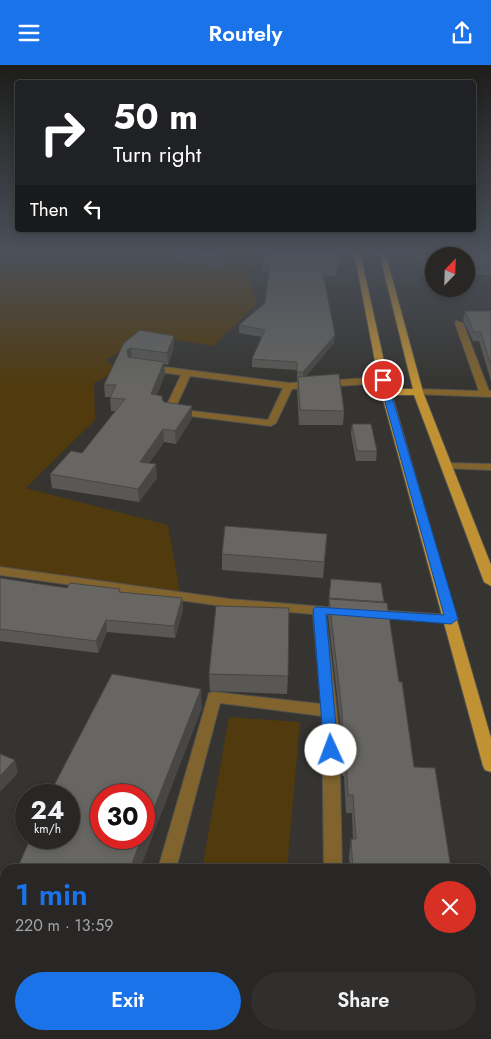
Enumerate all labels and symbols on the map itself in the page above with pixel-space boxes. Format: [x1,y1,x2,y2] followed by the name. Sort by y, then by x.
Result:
[425,247,475,297] north arrow
[362,359,404,401] pin
[304,723,356,775] position arrow
[90,784,155,849] speed limit sign: 30

